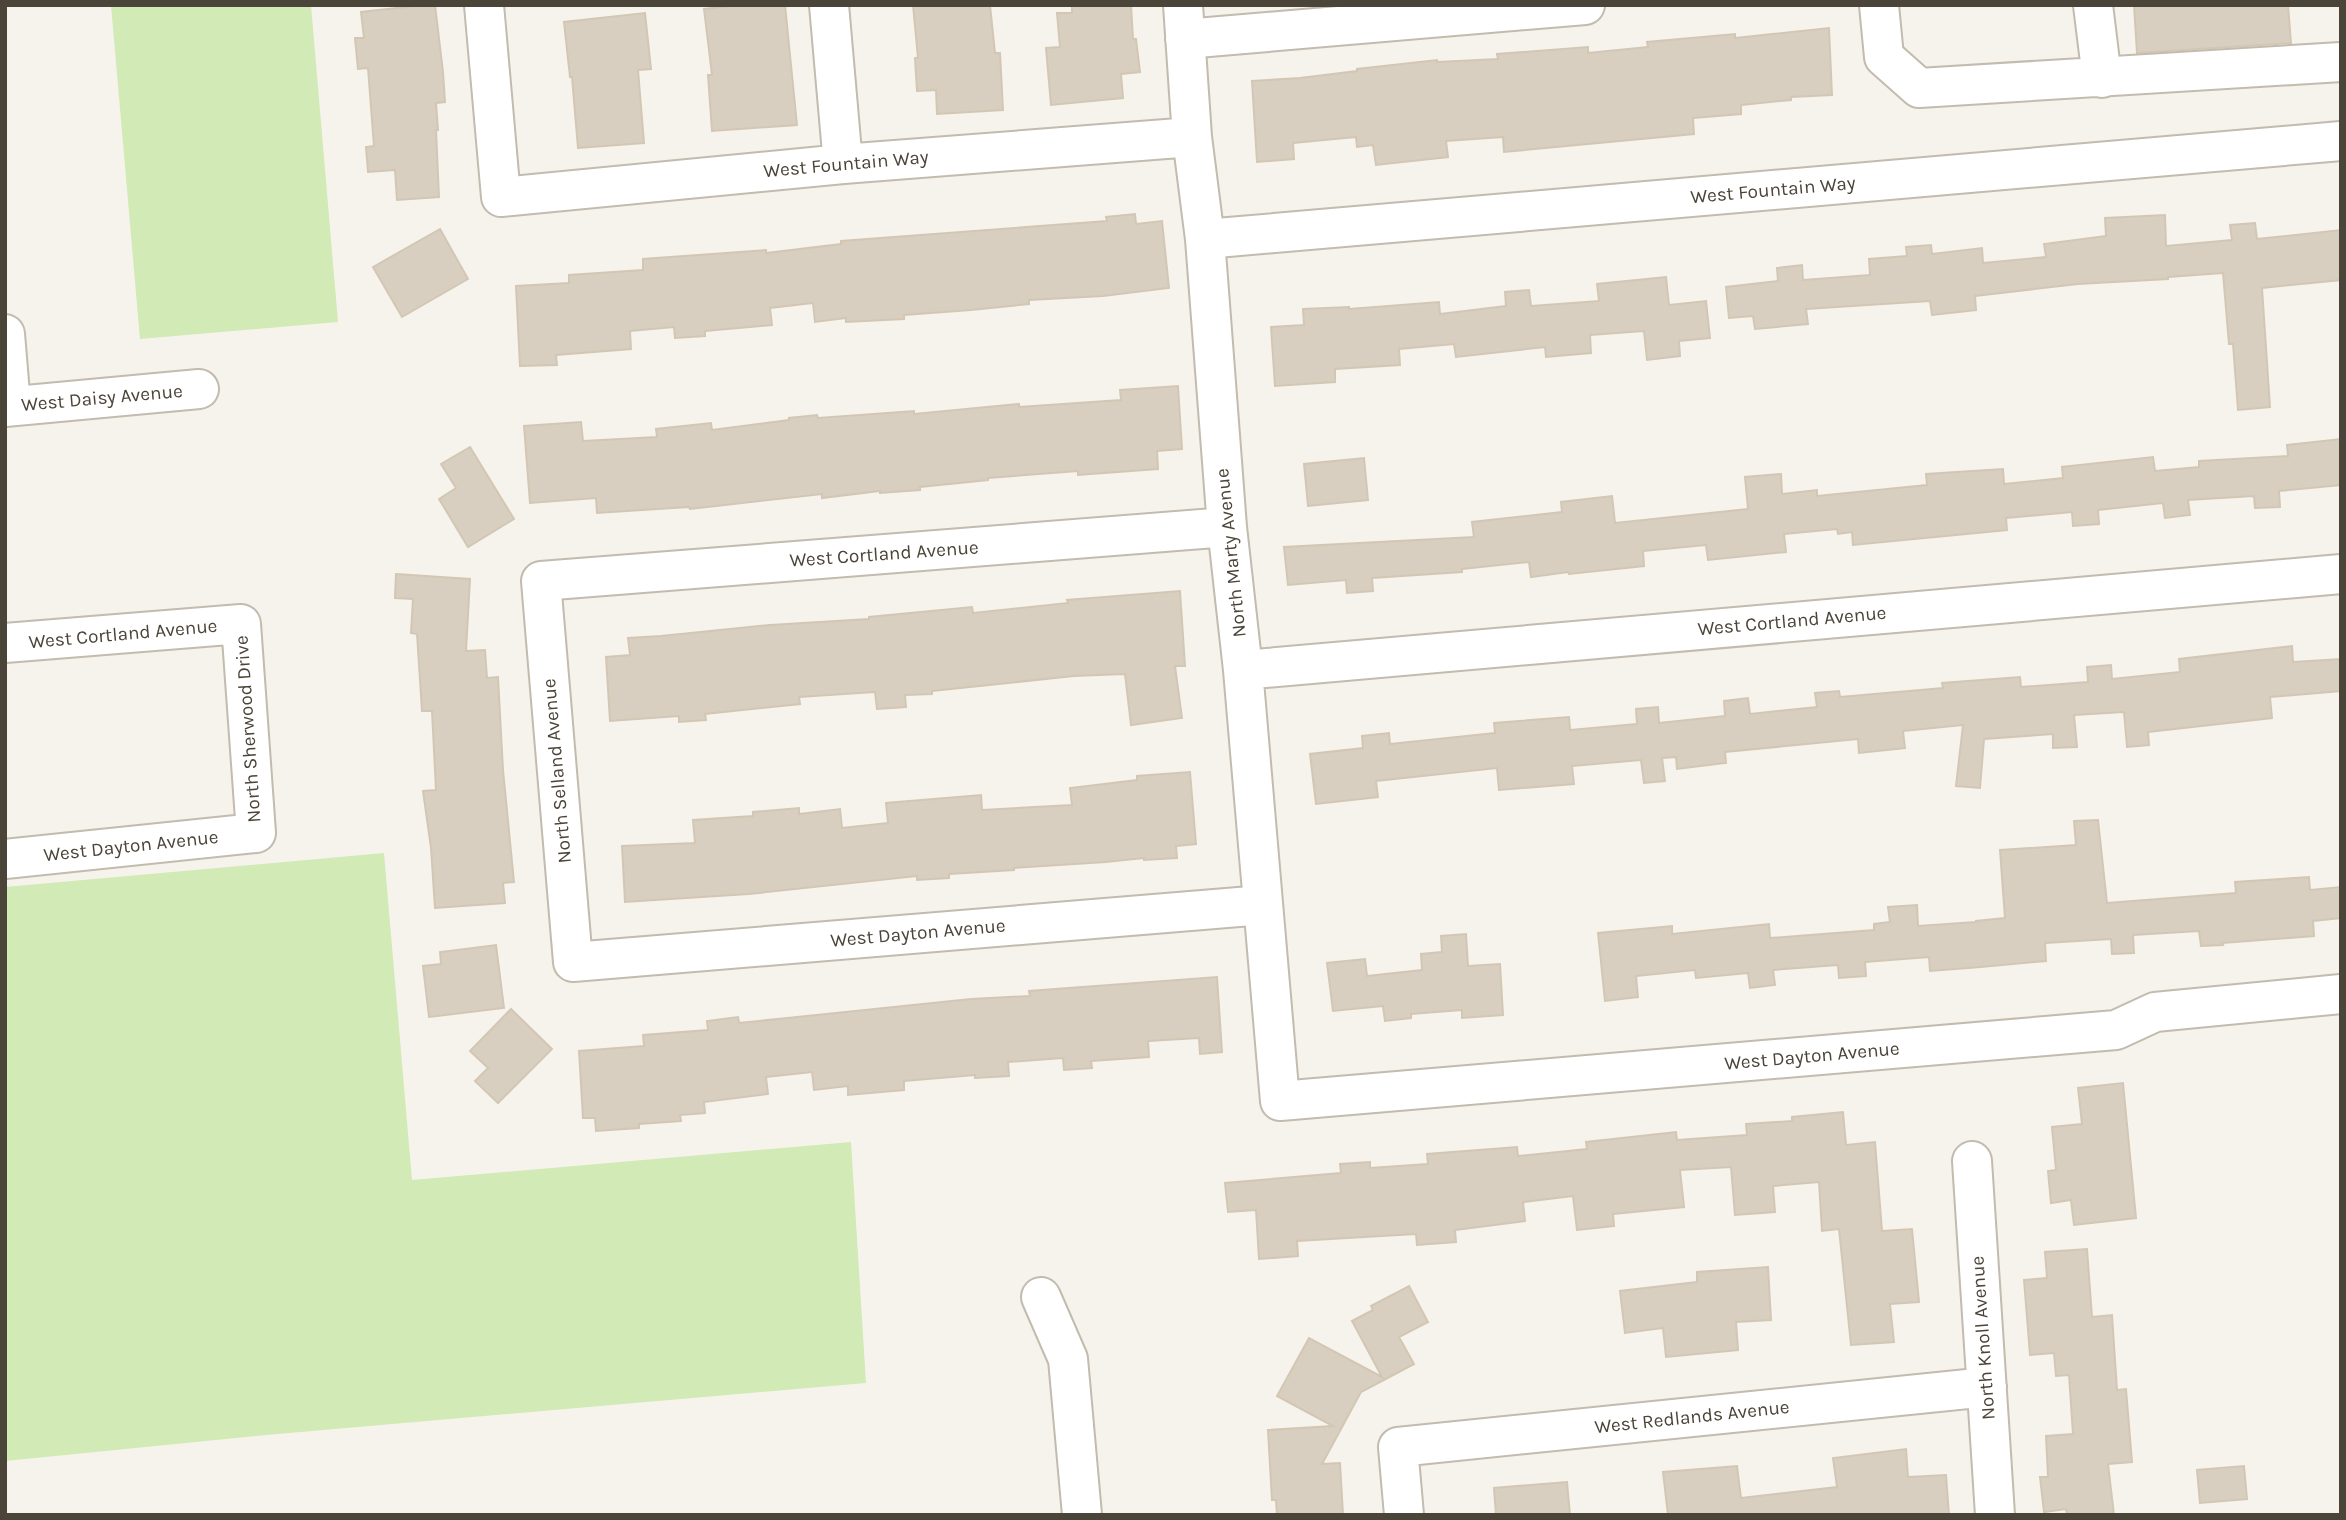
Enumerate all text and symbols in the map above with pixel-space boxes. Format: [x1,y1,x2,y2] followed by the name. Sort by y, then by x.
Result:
[763,146,930,182] street label: West Fountain Way
[1690,172,1857,208] street label: West Fountain Way
[20,380,184,416] street label: West Daisy Avenue
[1211,467,1251,639] street label: North Marty Avenue
[789,536,979,572] street label: West Cortland Avenue
[1697,602,1887,640] street label: West Cortland Avenue
[28,615,218,653] street label: West Cortland Avenue
[230,635,266,823] street label: North Sherwood Drive
[538,678,576,864] street label: North Selland Avenue
[43,826,219,866] street label: West Dayton Avenue
[830,914,1006,952] street label: West Dayton Avenue
[1724,1037,1900,1075] street label: West Dayton Avenue
[1966,1255,2000,1421] street label: North Knoll Avenue
[1593,1396,1791,1438] street label: West Redlands Avenue

